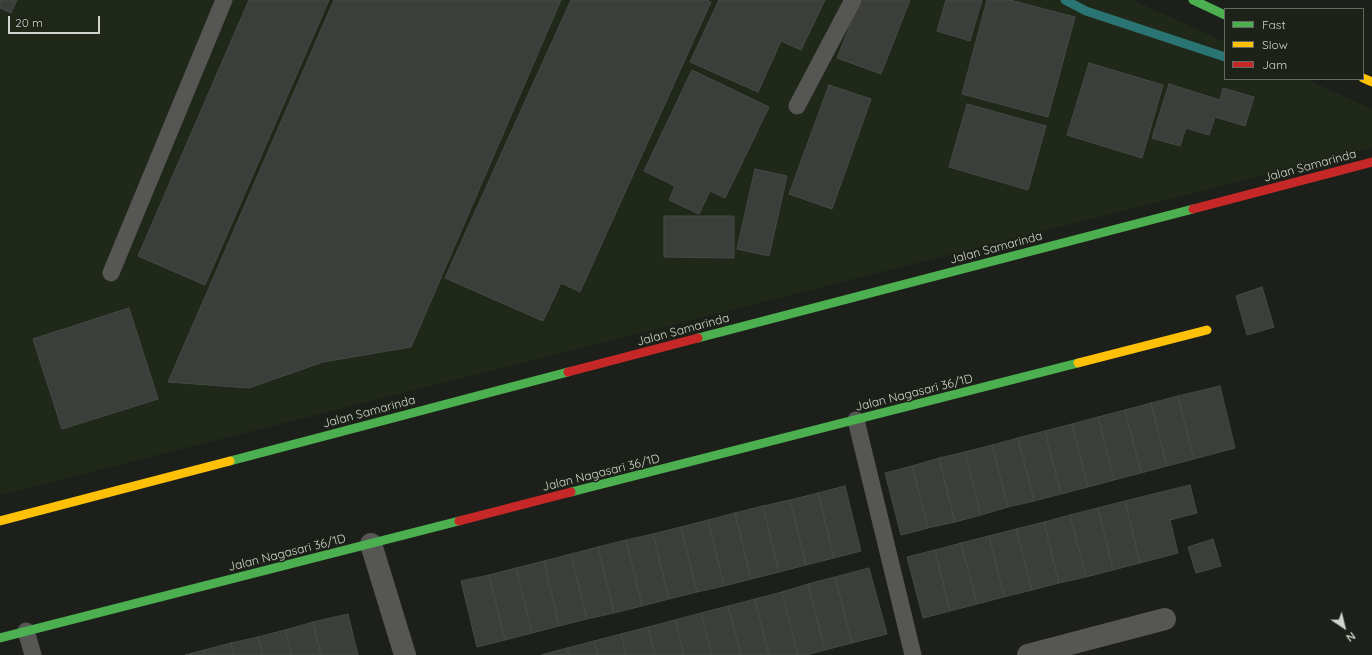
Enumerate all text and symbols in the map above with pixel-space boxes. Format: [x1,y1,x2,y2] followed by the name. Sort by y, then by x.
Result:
[10,8,102,34] scale bar
[1224,8,1364,80] legend
[15,15,43,30] text: 20 m
[1262,17,1286,32] text: Fast
[1262,37,1288,52] text: Slow
[1262,57,1287,72] text: Jam
[1262,147,1358,185] street label: Jalan Samarinda
[948,229,1044,267] street label: Jalan Samarinda
[635,311,731,349] street label: Jalan Samarinda
[854,371,974,415] street label: Jalan Nagasari 36/1D
[321,393,417,431] street label: Jalan Samarinda
[541,451,661,495] street label: Jalan Nagasari 36/1D
[227,531,347,575] street label: Jalan Nagasari 36/1D
[1324,607,1364,647] north arrow
[1344,629,1358,645] text: N

